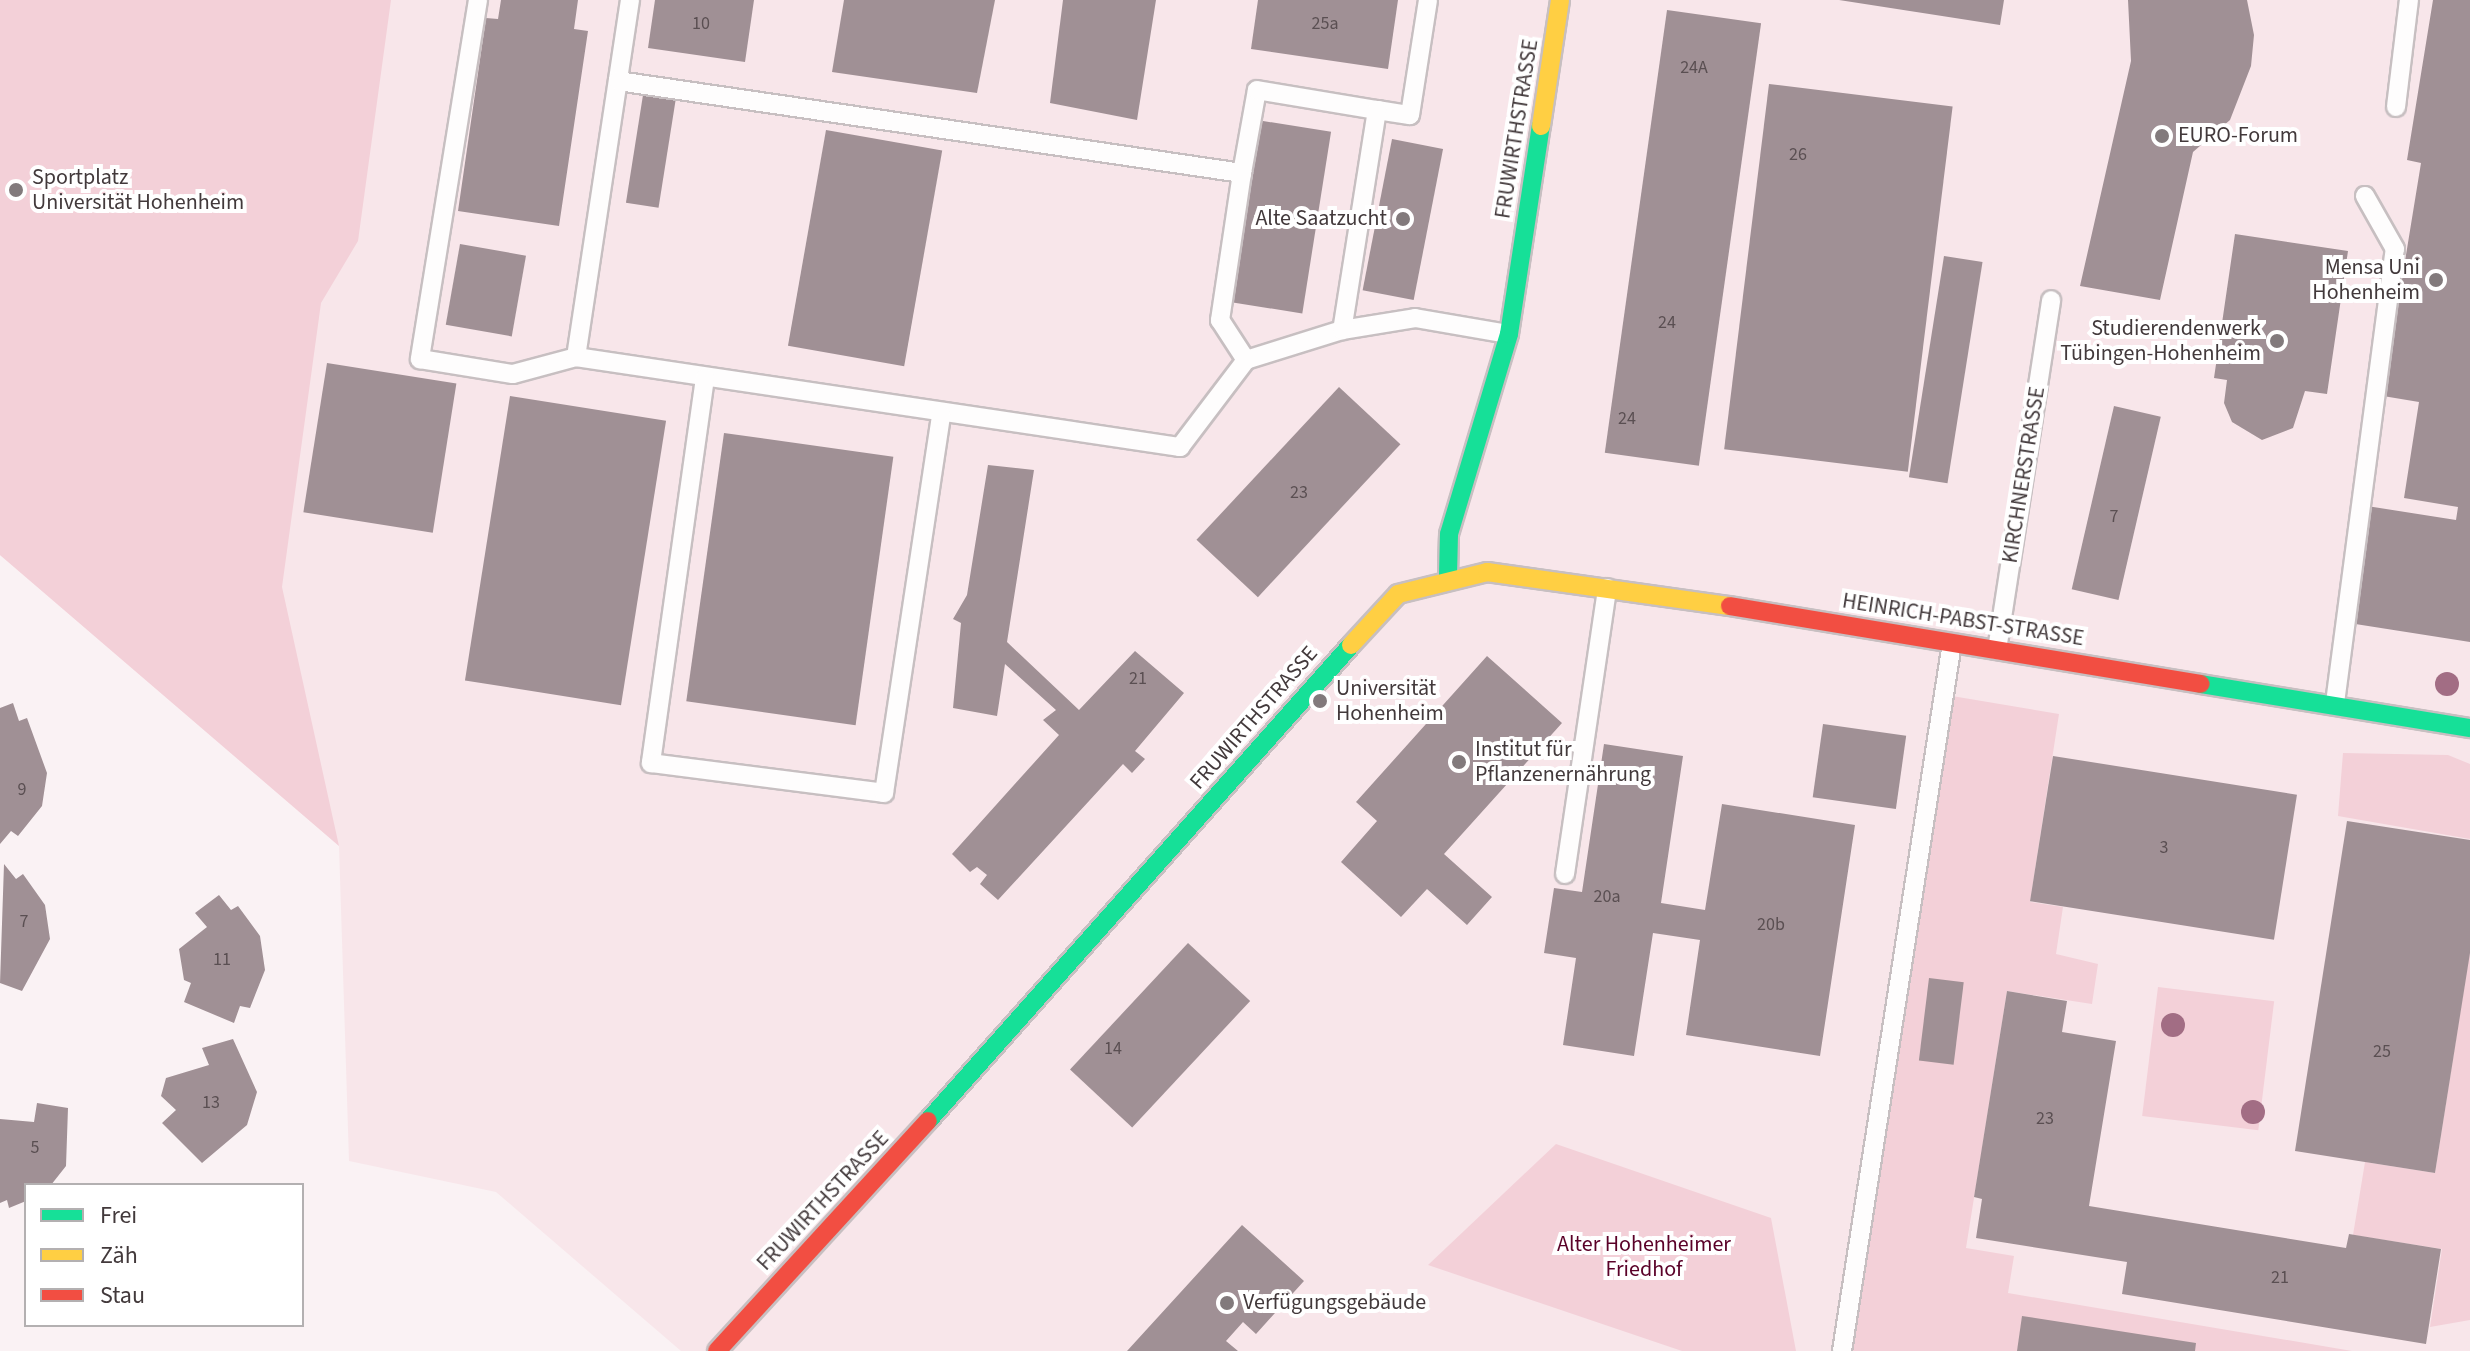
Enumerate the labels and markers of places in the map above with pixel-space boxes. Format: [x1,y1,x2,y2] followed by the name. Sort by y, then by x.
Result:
[2178,123,2298,149] place label: EURO-Forum
[2153,127,2171,145] marker: EURO-Forum
[32,164,244,216] place label: Sportplatz Universität Hohenheim
[7,181,25,199] marker: Sportplatz Universität Hohenheim
[1255,206,1387,232] place label: Alte Saatzucht
[1394,210,1412,228] marker: Alte Saatzucht
[2312,254,2420,306] place label: Mensa Uni Hohenheim
[2427,271,2445,289] marker: Mensa Uni Hohenheim
[2060,315,2261,366] place label: Studierendenwerk Tübingen-Hohenheim
[2268,332,2286,350] marker: Studierendenwerk Tübingen-Hohenheim
[1336,675,1444,726] place label: Universität Hohenheim
[1311,692,1329,710] marker: Universität Hohenheim
[1475,736,1651,788] place label: Institut für Pflanzenernährung
[1450,753,1468,771] marker: Institut für Pflanzenernährung
[1243,1290,1426,1316] place label: Verfügungsgebäude
[1218,1294,1236,1312] marker: Verfügungsgebäude

